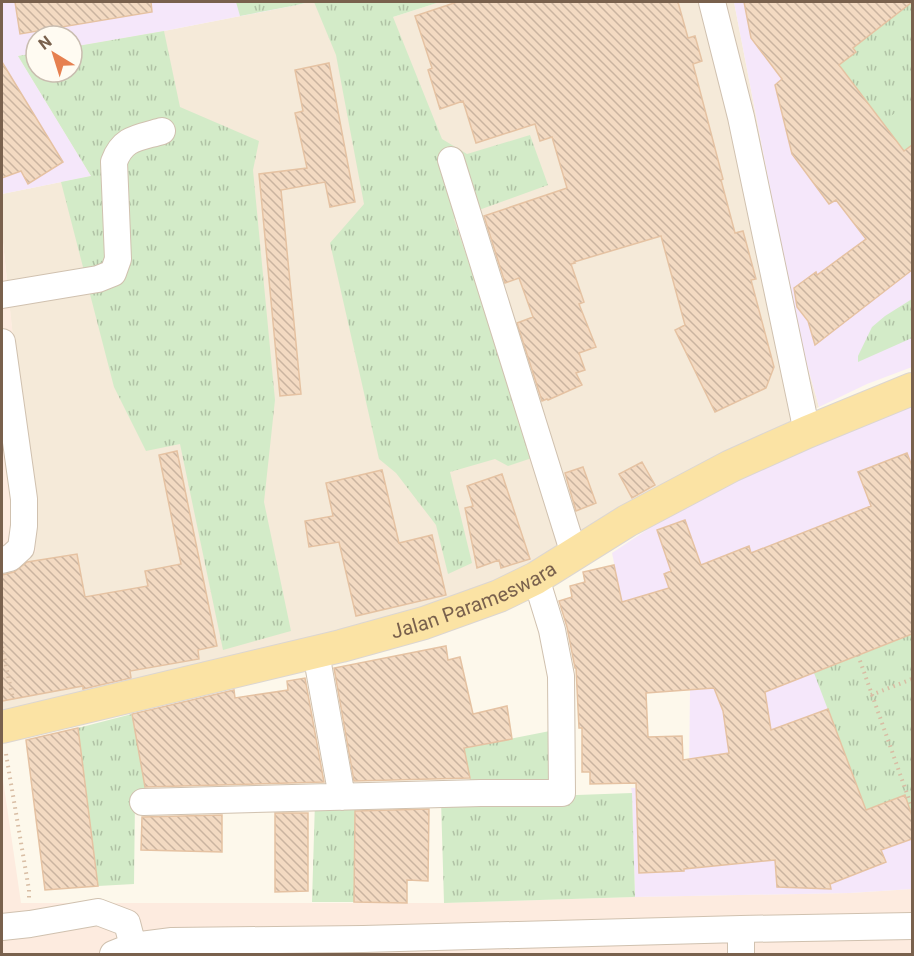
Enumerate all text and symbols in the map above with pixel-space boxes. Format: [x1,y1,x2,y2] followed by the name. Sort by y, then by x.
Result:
[24,24,84,84] north arrow
[35,32,55,54] text: N
[388,556,561,644] street label: Jalan Parameswara

